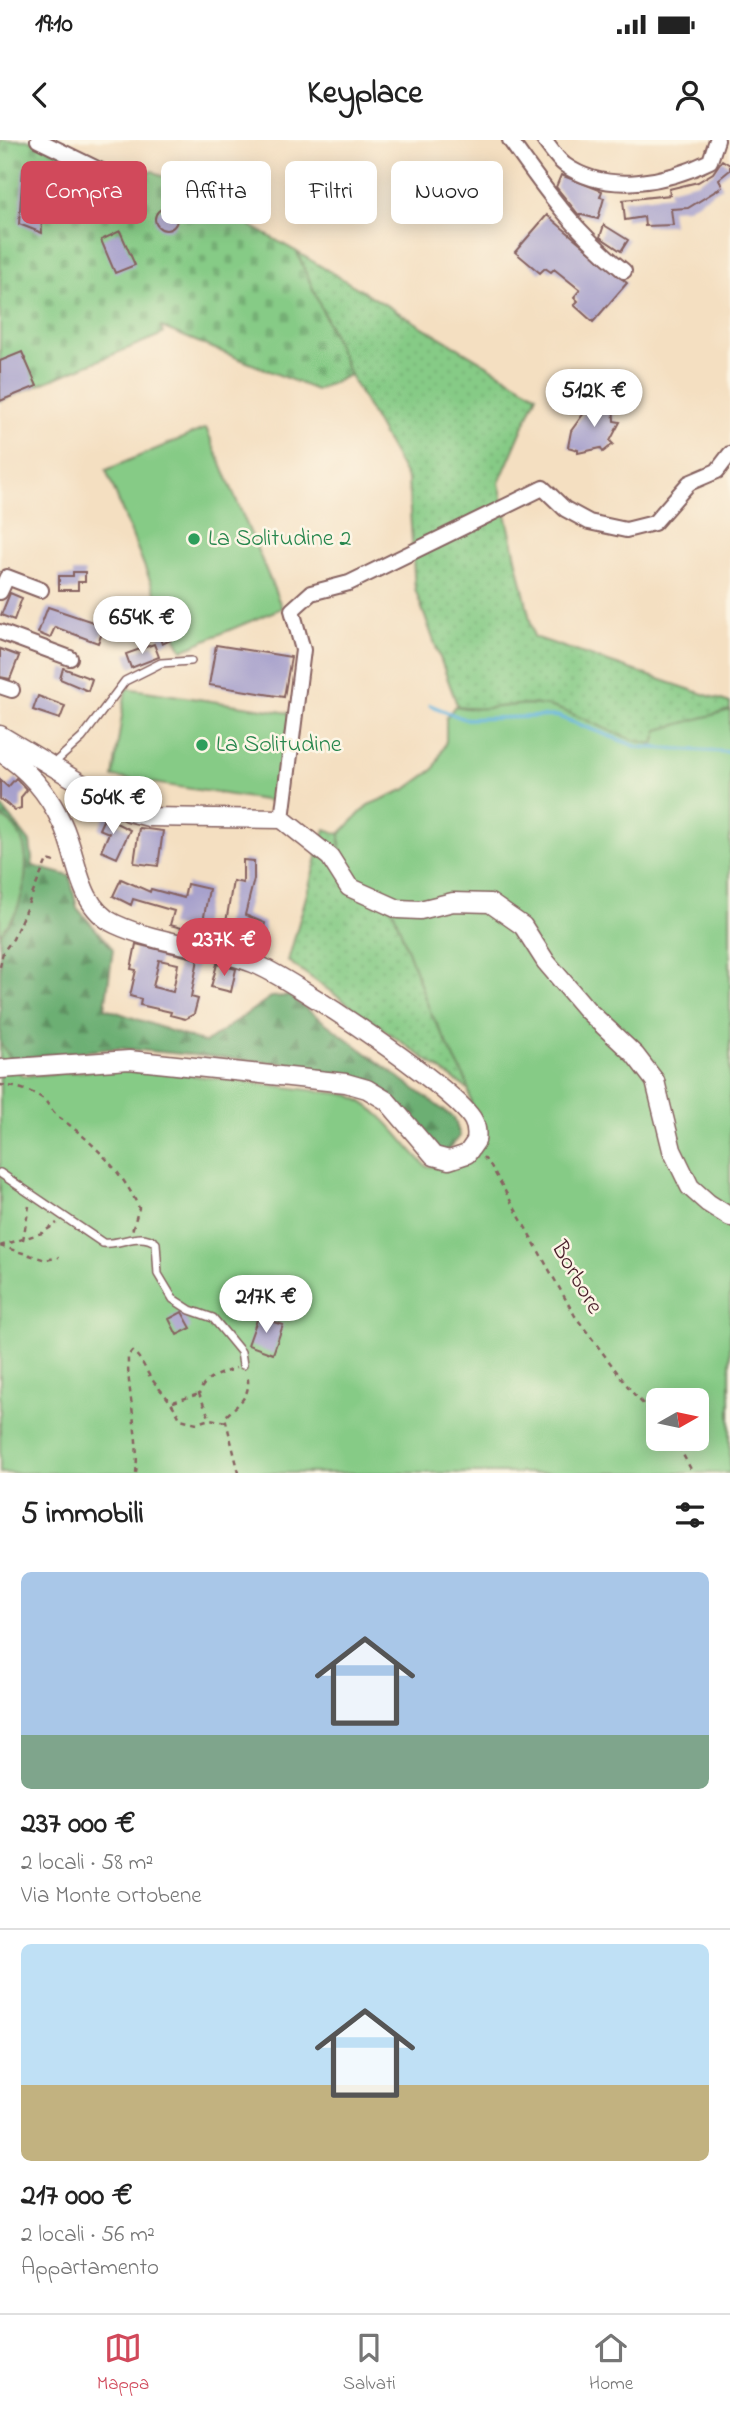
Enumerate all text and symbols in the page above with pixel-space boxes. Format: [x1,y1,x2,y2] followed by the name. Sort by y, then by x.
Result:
[35,6,73,44] text: 19:10
[307,71,423,118] text: Keyplace
[21,76,59,114] icon: back
[671,76,709,114] icon: person
[21,161,147,224] chip: Compra
[161,161,271,224] chip: Affitta
[285,161,377,224] chip: Filtri
[391,161,503,224] chip: Nuovo
[537,370,651,429] pin: 512K €
[562,375,626,408] text: 512K €
[208,522,351,557] place label: La Solitudine 2
[186,531,202,547] marker: La Solitudine 2
[85,596,199,656] pin: 654K €
[109,602,175,635] text: 654K €
[216,728,342,763] place label: La Solitudine
[194,737,210,753] marker: La Solitudine
[56,776,170,836] pin: 504K €
[80,782,146,815] text: 504K €
[167,918,281,978] pin: 237K €
[192,924,256,957] text: 237K €
[540,1234,611,1321] street label: Borbore
[209,1276,323,1335] pin: 217K €
[235,1281,297,1314] text: 217K €
[646,1388,709,1451] north arrow
[646,1388,709,1451] map controls
[21,1493,144,1537] text: 5 immobili
[671,1496,709,1534] icon: filters
[302,1618,428,1744] icon: home
[21,1803,135,1847] text: 237 000 €
[21,1847,153,1880] text: 2 locali · 58 m²
[21,1880,202,1913] text: Via Monte Ortobene
[302,1990,428,2116] icon: home
[21,2175,133,2219] text: 217 000 €
[21,2219,155,2252] text: 2 locali · 56 m²
[21,2252,159,2285] text: Appartamento
[97,2329,149,2398] tab: Mappa
[343,2329,396,2398] tab: Salvati
[589,2329,633,2398] tab: Home

